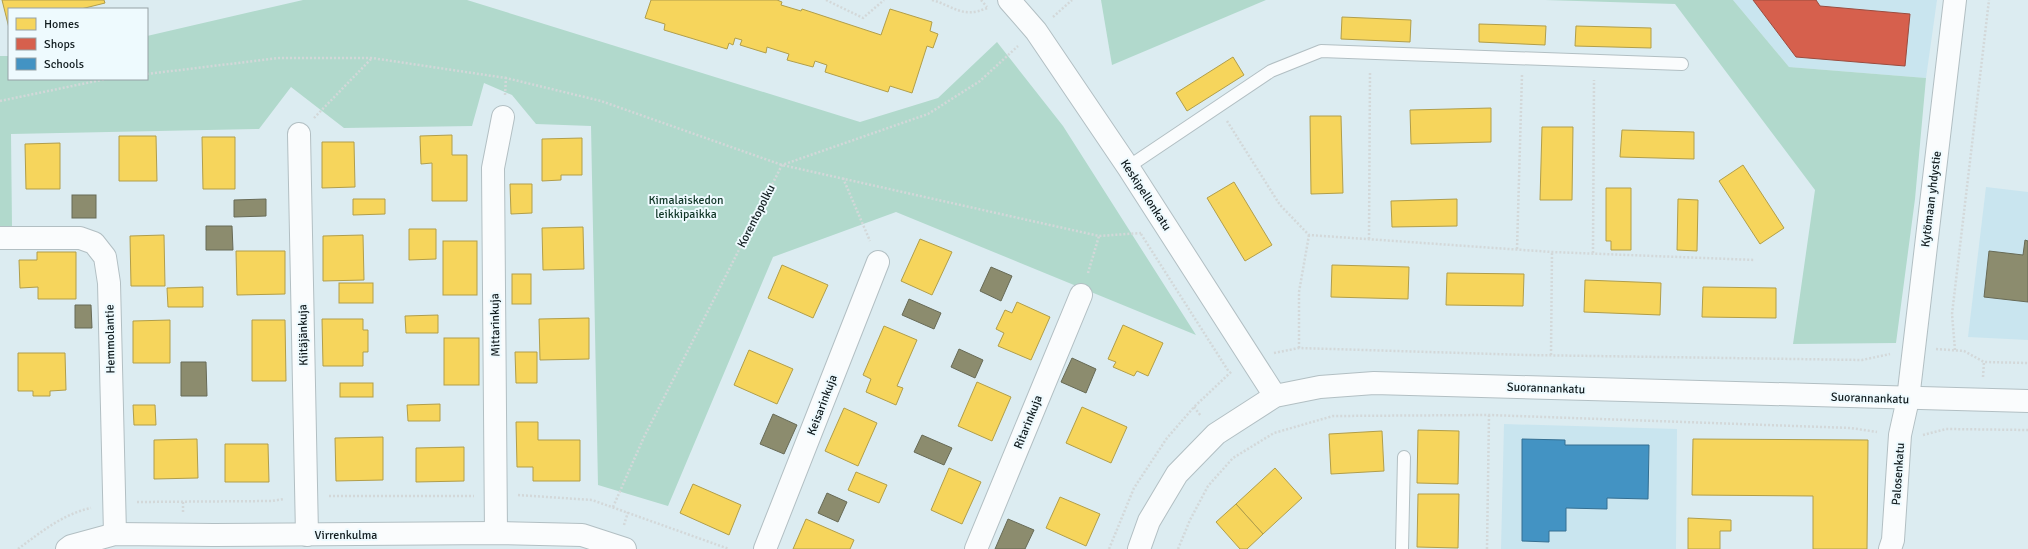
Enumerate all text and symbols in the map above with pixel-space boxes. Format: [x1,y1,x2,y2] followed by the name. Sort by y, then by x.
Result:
[8,8,148,80] legend
[44,17,79,32] text: Homes
[44,37,75,52] text: Shops
[44,57,84,72] text: Schools
[1918,150,1945,248] street label: Kytömaan yhdystie
[1117,157,1174,234] street label: Keskipellonkatu
[734,182,779,250] street label: Korentopolku
[648,193,724,222] park label: Kimalaiskedon leikkipaikka
[487,293,504,357] street label: Mittarinkuja
[102,304,119,374] street label: Hemmolantie
[295,304,312,366] street label: Kiitäjänkuja
[804,373,841,438] street label: Keisarinkuja
[1507,380,1585,397] street label: Suorannankatu
[1831,390,1909,407] street label: Suorannankatu
[1011,393,1046,451] street label: Ritarinkuja
[1889,442,1908,506] street label: Palosenkatu
[315,528,377,543] street label: Virrenkulma

